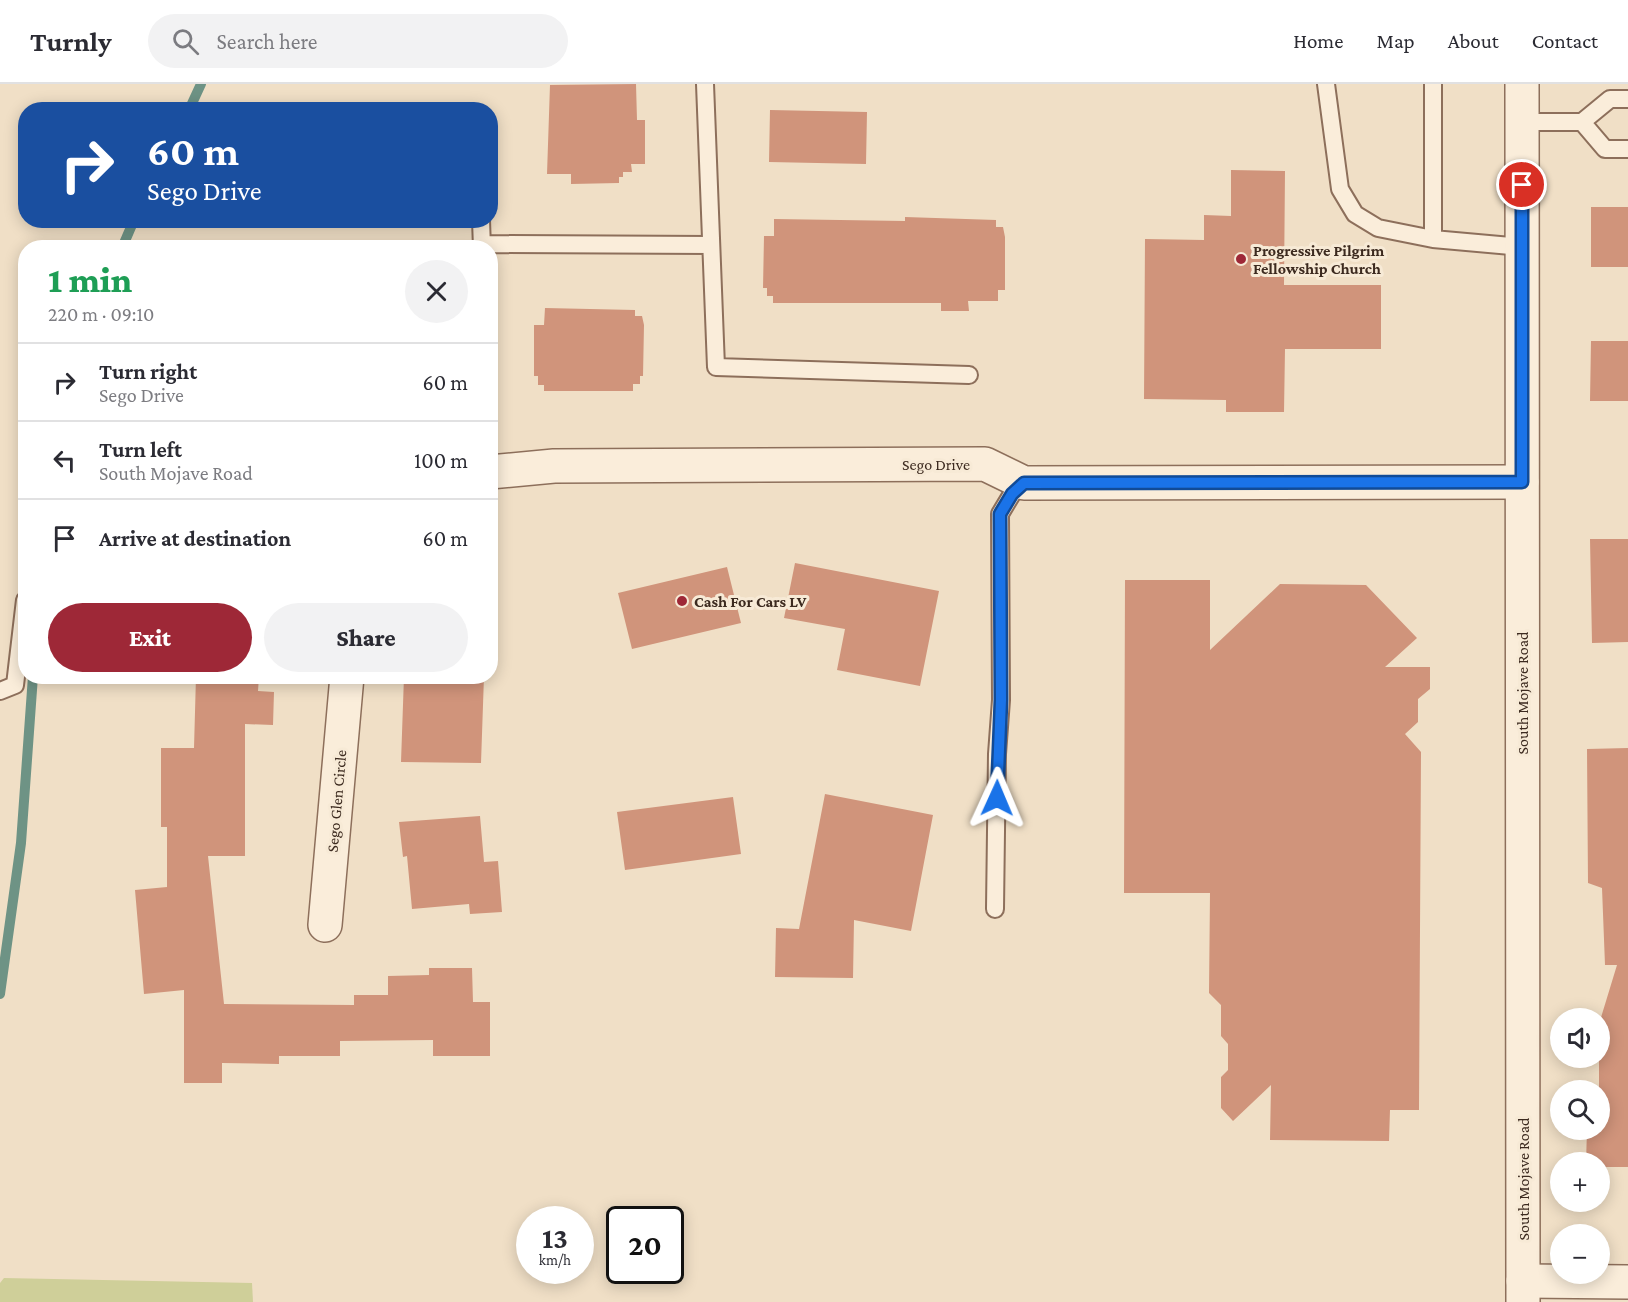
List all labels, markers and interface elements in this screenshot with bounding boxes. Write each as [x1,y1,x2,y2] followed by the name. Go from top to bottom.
[148,14,568,68] search box
[169,25,202,58] icon: search
[30,26,112,57] text: Turnly
[217,29,318,54] text: Search here
[1293,29,1343,53] text: Home
[1376,29,1415,53] text: Map
[1448,29,1499,53] text: About
[1532,29,1598,53] text: Contact
[48,126,126,204] icon: right
[147,127,239,174] text: 60 m
[1496,159,1547,210] pin
[1505,168,1538,201] icon: arrive
[147,176,262,206] text: Sego Drive
[1253,242,1385,277] place label: Progressive Pilgrim Fellowship Church
[1234,252,1248,266] marker: Progressive Pilgrim Fellowship Church
[48,260,132,300] text: 1 min
[405,260,468,323] button: close
[48,303,154,325] text: 220 m · 09:10
[99,359,197,384] text: Turn right
[48,366,81,399] icon: right
[423,370,468,395] text: 60 m
[99,384,184,406] text: Sego Drive
[99,437,182,462] text: Turn left
[48,444,81,477] icon: left
[414,448,468,473] text: 100 m
[902,456,970,474] street label: Sego Drive
[99,462,253,484] text: South Mojave Road
[48,522,81,555] icon: arrive
[99,526,291,551] text: Arrive at destination
[423,526,468,551] text: 60 m
[694,593,807,610] place label: Cash For Cars LV
[675,594,689,608] marker: Cash For Cars LV
[48,603,252,672] button: Exit
[264,603,468,672] button: Share
[1514,631,1532,755] street label: South Mojave Road
[324,749,350,853] street label: Sego Glen Circle
[965,766,1029,830] position arrow
[1550,1008,1610,1284] map controls
[1550,1008,1610,1068] button: sound
[1550,1080,1610,1140] button: search
[1515,1117,1533,1241] street label: South Mojave Road
[1550,1152,1610,1212] button: +
[606,1206,684,1284] speed limit sign: 20
[542,1221,568,1254] text: 13
[1550,1224,1610,1284] button: −
[539,1252,571,1268] text: km/h

